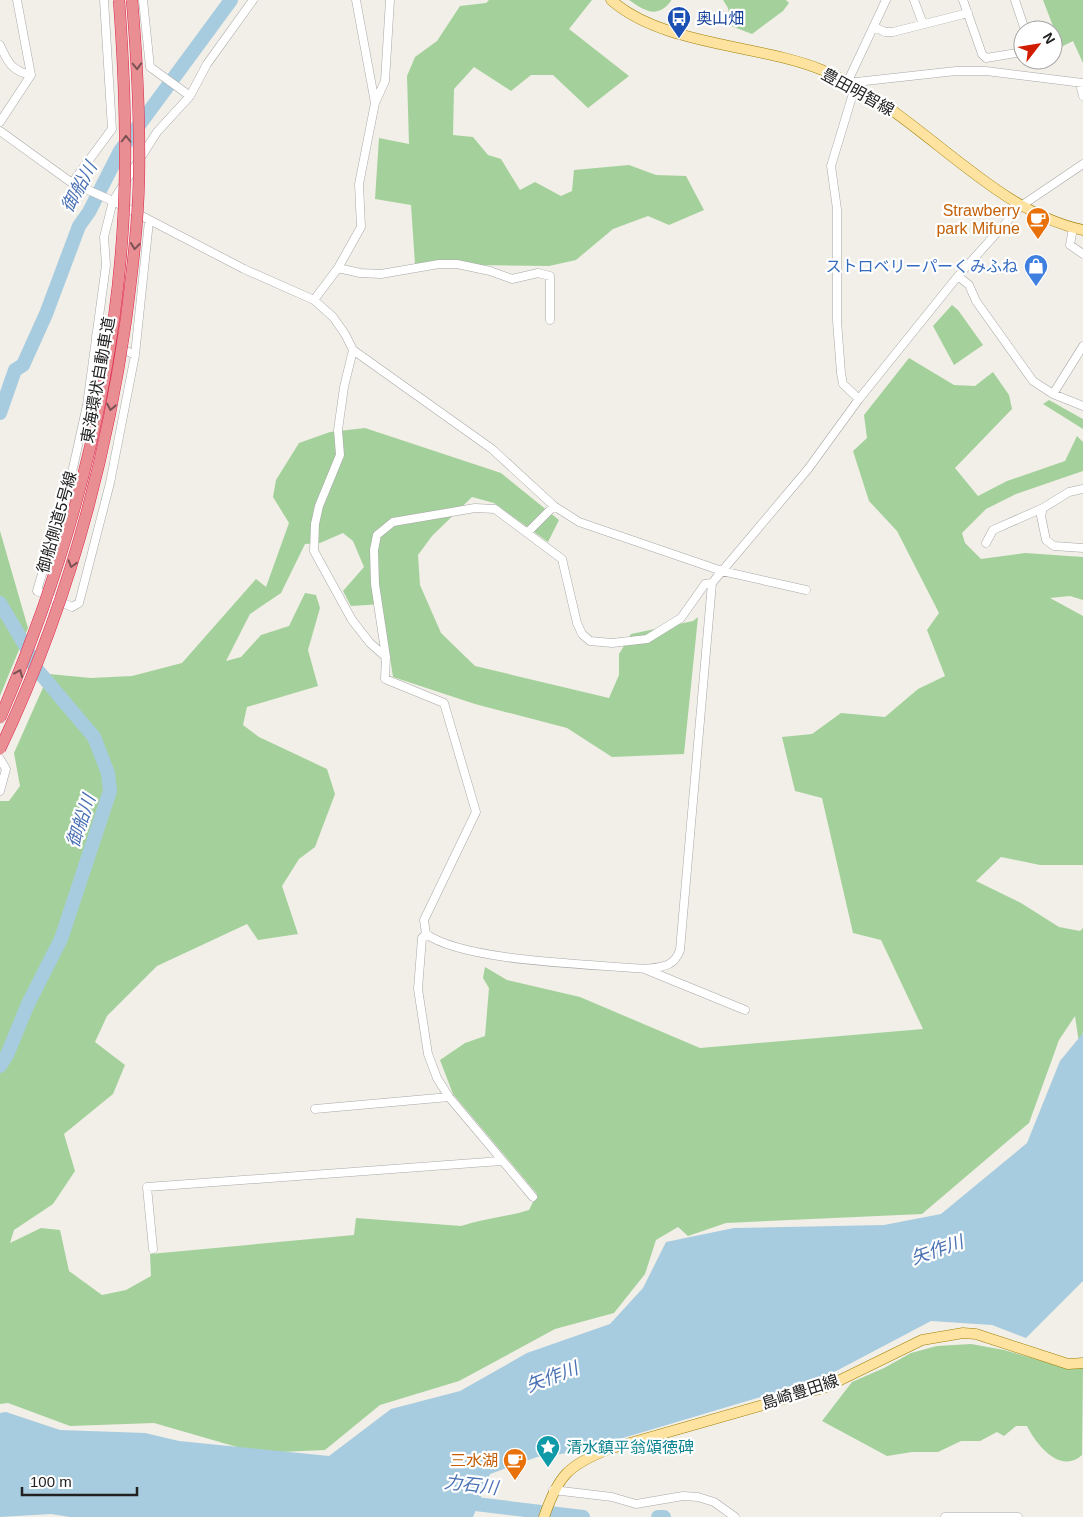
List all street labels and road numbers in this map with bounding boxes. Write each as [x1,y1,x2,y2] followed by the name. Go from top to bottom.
[819,65,897,119] street label: 豊田明智線
[79,315,117,445] street label: 東海環状自動車道
[34,469,80,575] street label: 御船側道5号線
[759,1372,841,1412] street label: 島崎豊田線

